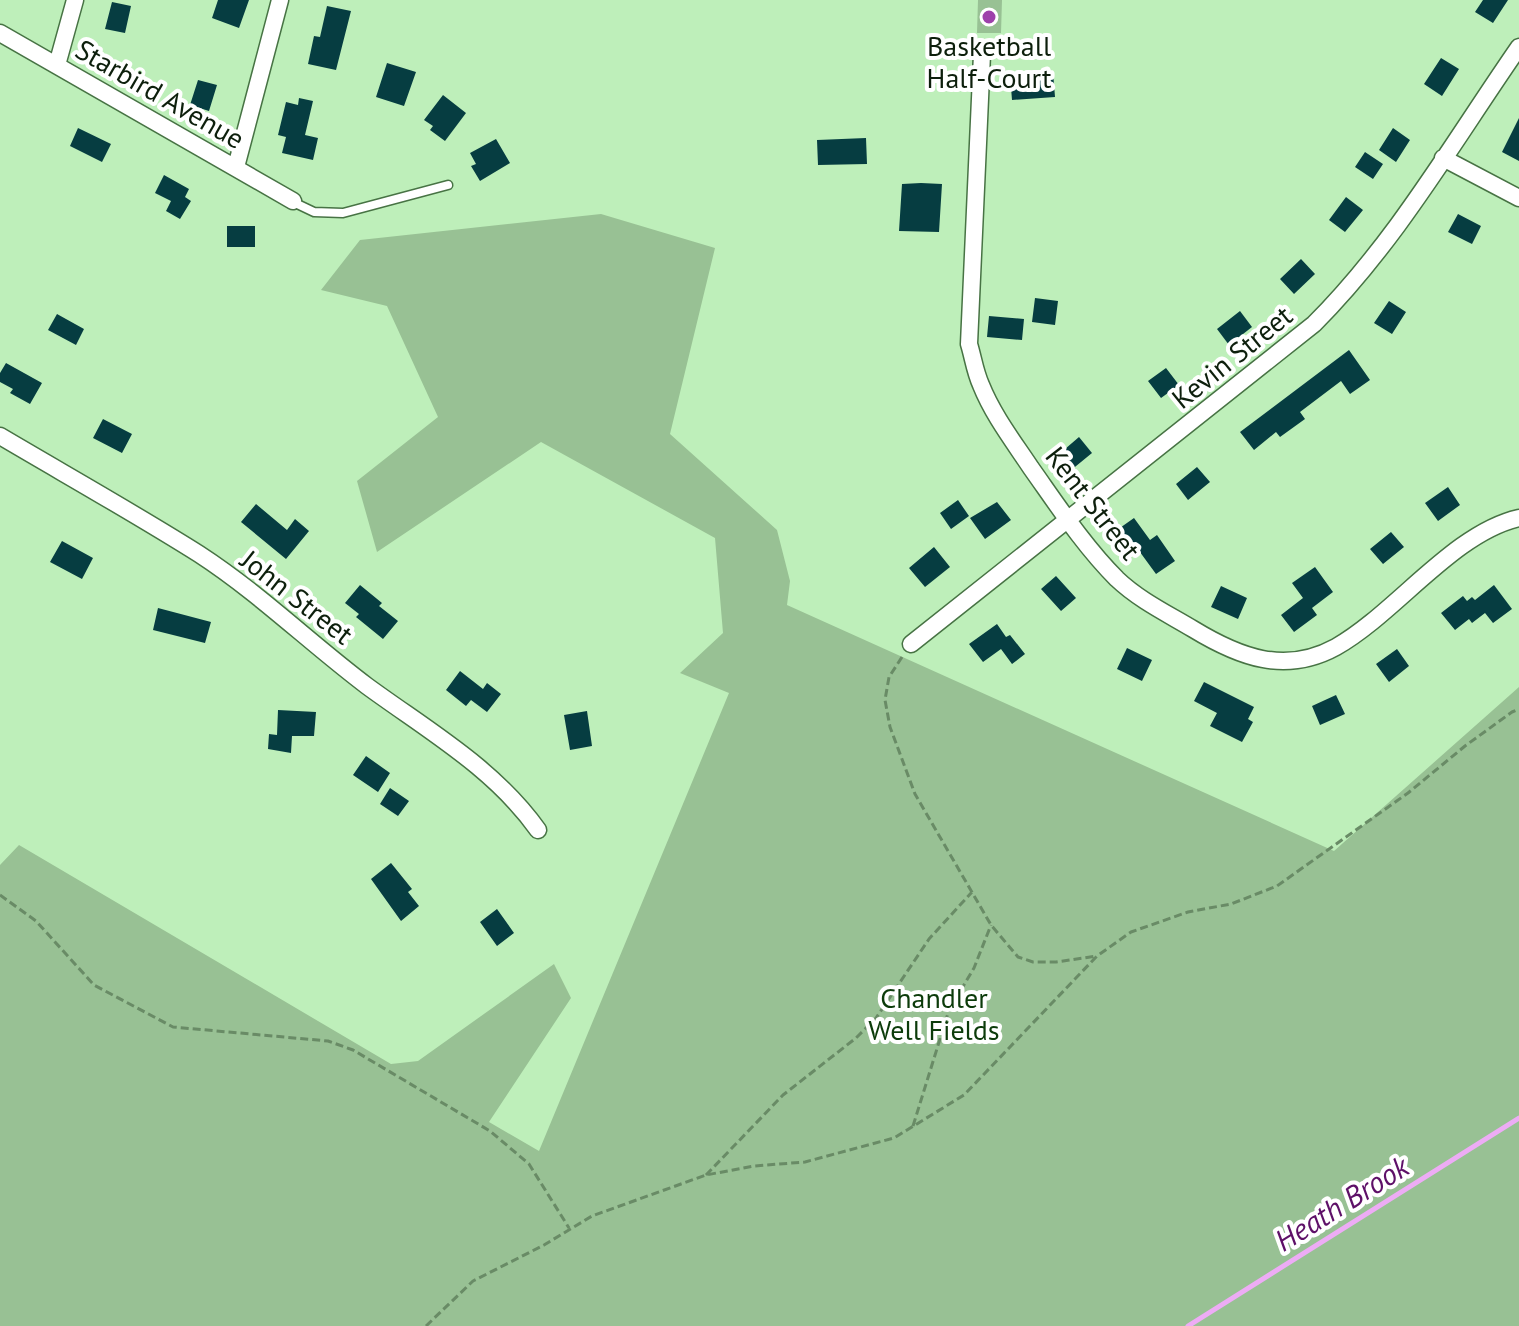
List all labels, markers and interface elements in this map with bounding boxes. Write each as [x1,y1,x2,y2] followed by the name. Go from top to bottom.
[980,8,998,26] marker: Basketball Half-Court
[927,27,1052,96] place label: Basketball Half-Court
[69,30,251,157] street label: Starbird Avenue
[1164,296,1300,417] street label: Kevin Street
[1038,439,1149,567] street label: Kent Street
[233,541,361,652] street label: John Street
[868,979,1000,1048] park label: Chandler Well Fields
[1267,1145,1417,1259] water label: Heath Brook

